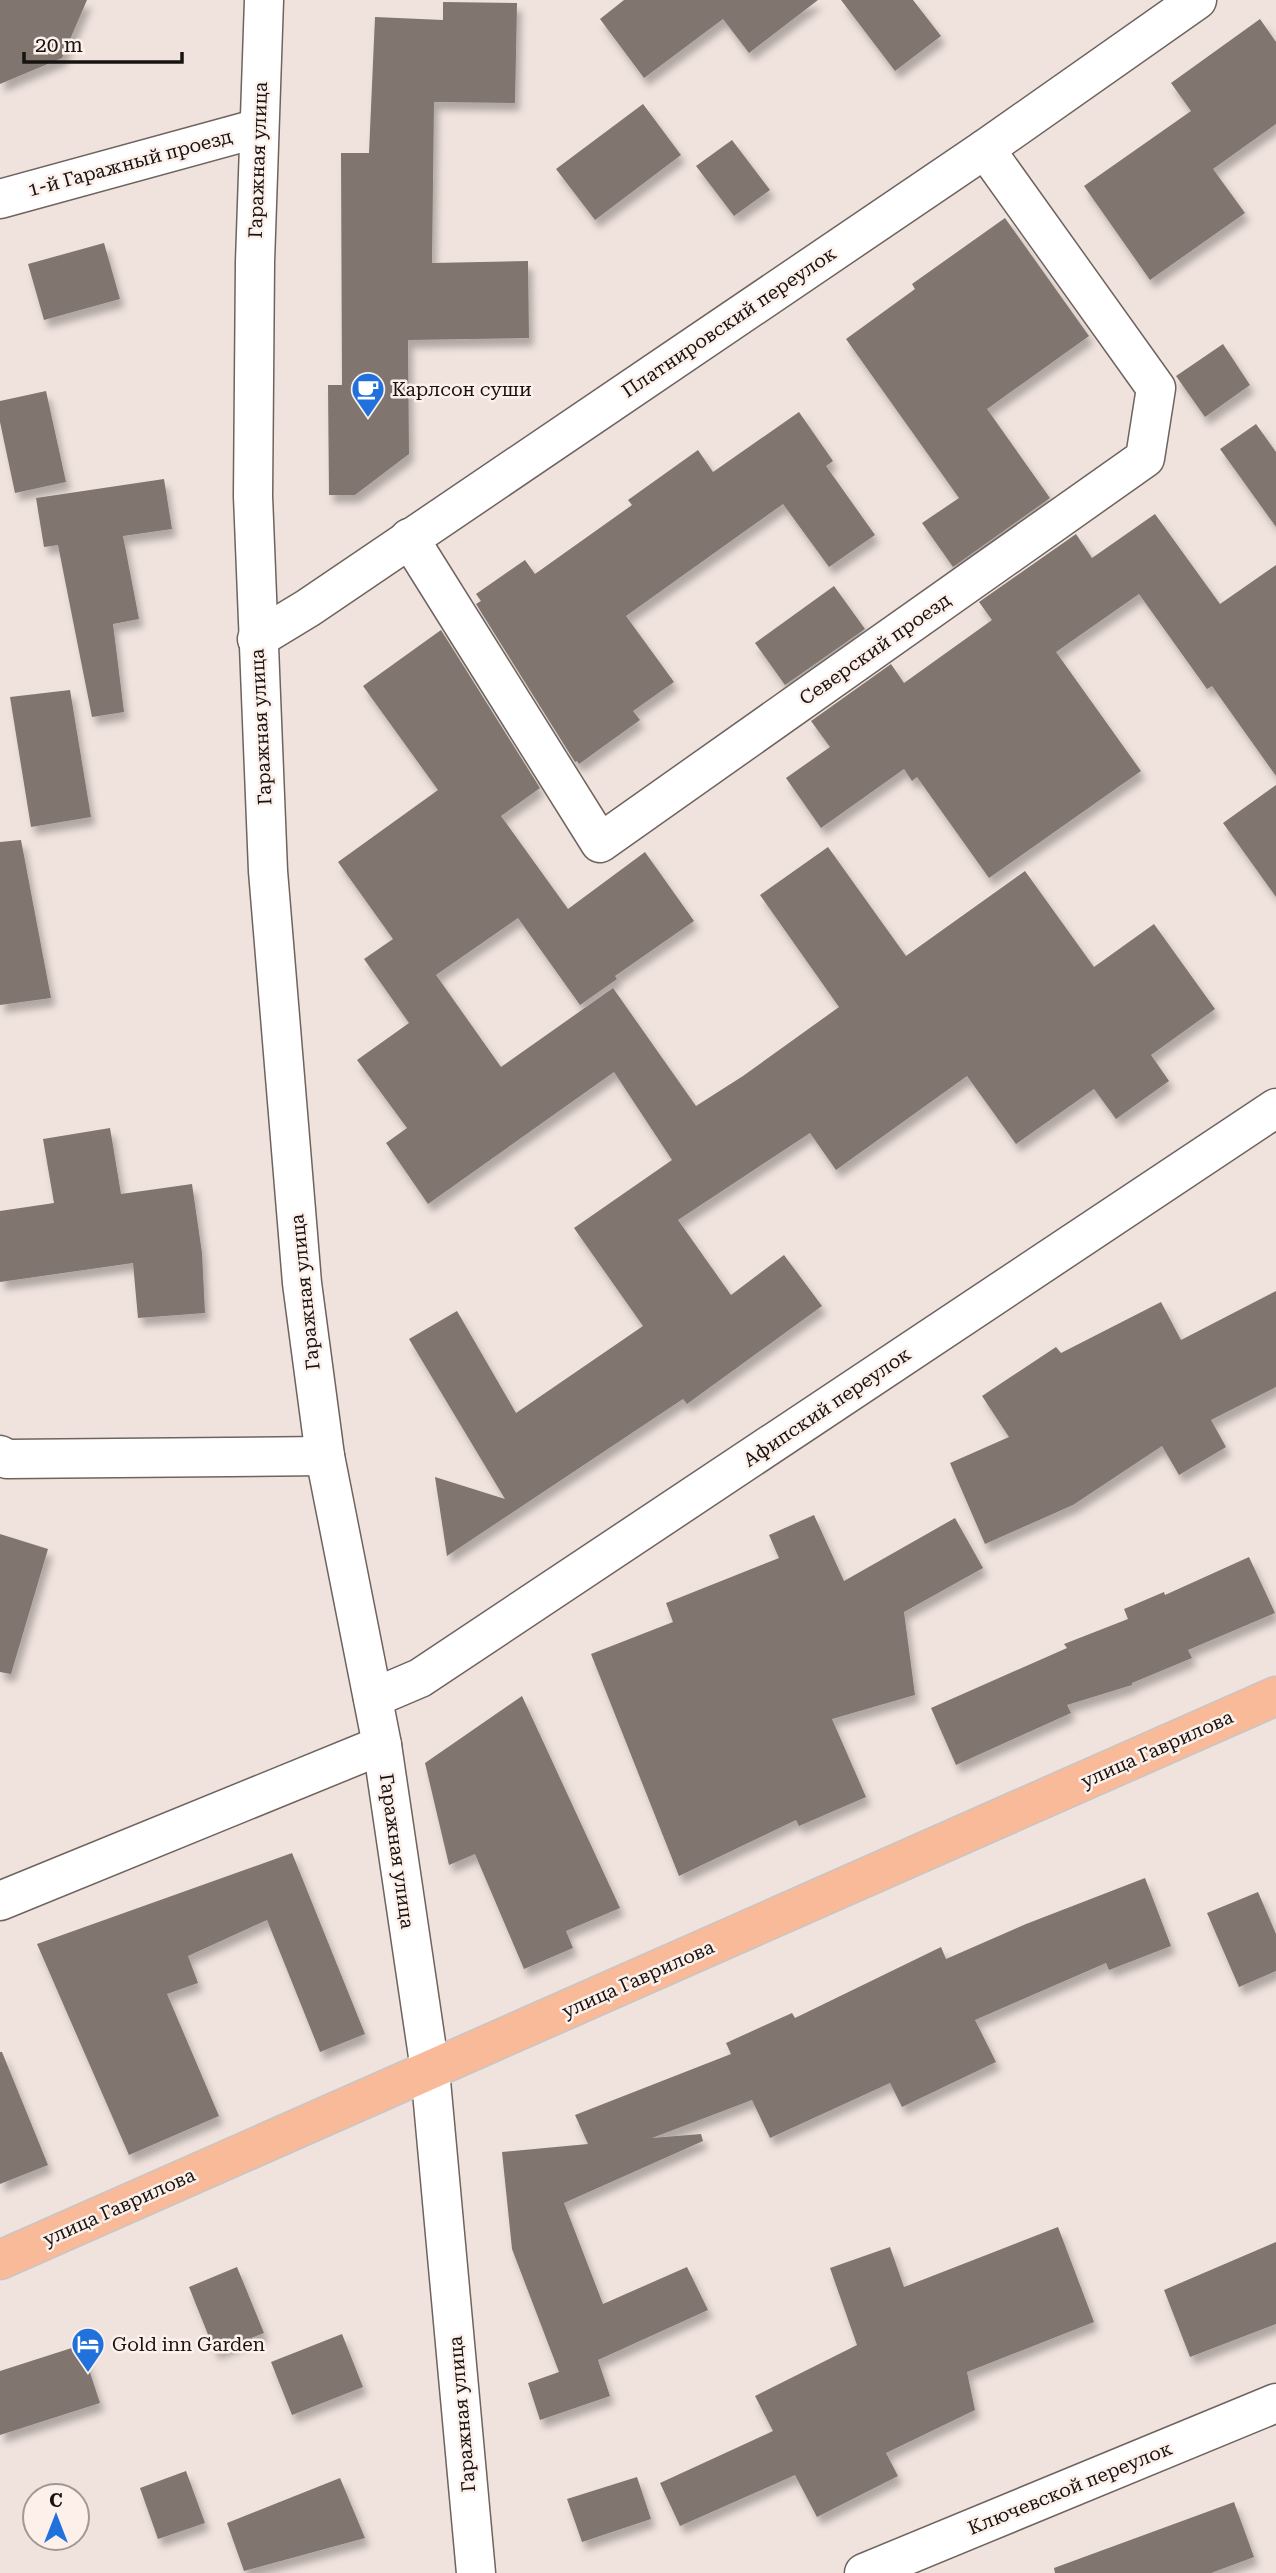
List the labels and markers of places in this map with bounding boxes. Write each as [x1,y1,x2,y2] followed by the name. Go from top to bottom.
[349,370,387,419] cafe icon: Карлсон суши
[392,378,532,401] place label: Карлсон суши
[69,2325,107,2374] hotel icon: Gold inn Garden
[112,2333,265,2356] place label: Gold inn Garden

